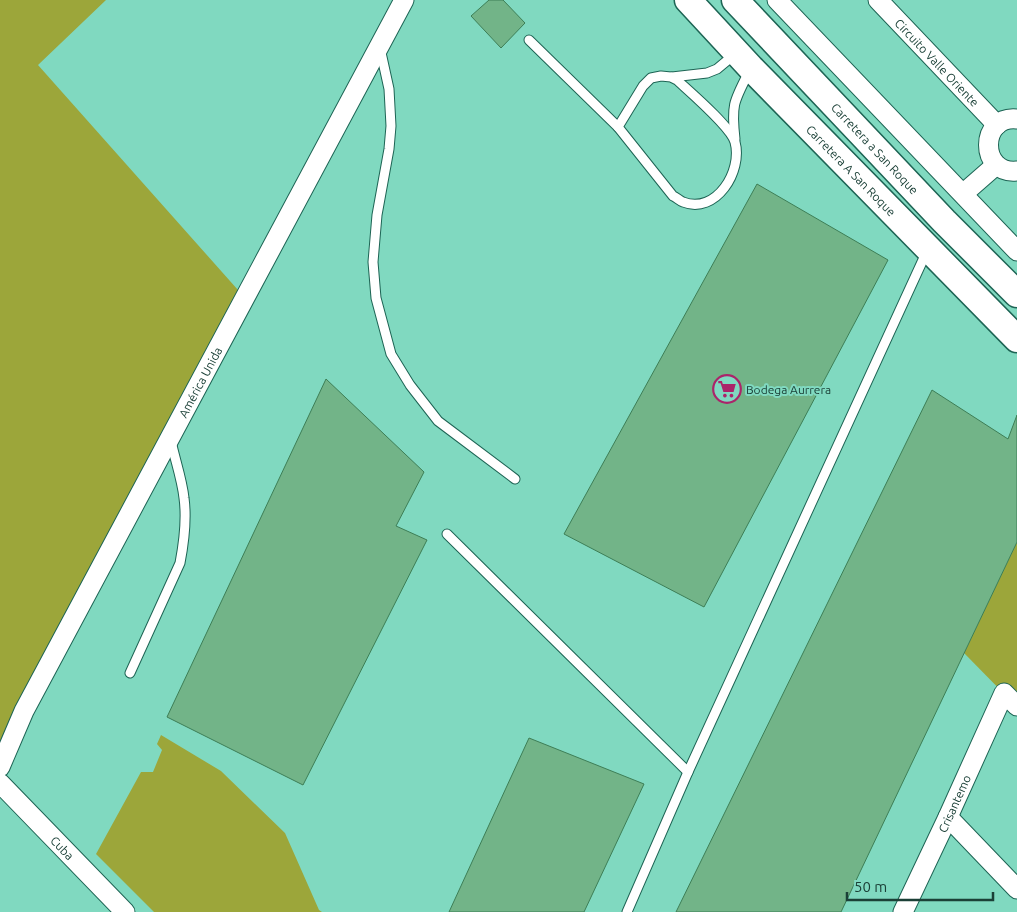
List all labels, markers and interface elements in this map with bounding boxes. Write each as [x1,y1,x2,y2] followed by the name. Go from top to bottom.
[893,16,982,109] street label: Circuito Valle Oriente
[829,100,921,196] street label: Carretera a San Roque
[804,122,899,218] street label: Carretera A San Roque
[176,345,224,419] street label: América Unida
[712,374,742,404] supermarket icon: Bodega Aurrera
[746,383,831,396] place label: Bodega Aurrera
[935,773,973,834] street label: Crisantemo
[48,833,77,862] street label: Cuba
[847,870,993,902] scale bar
[854,878,887,895] text: 50 m

